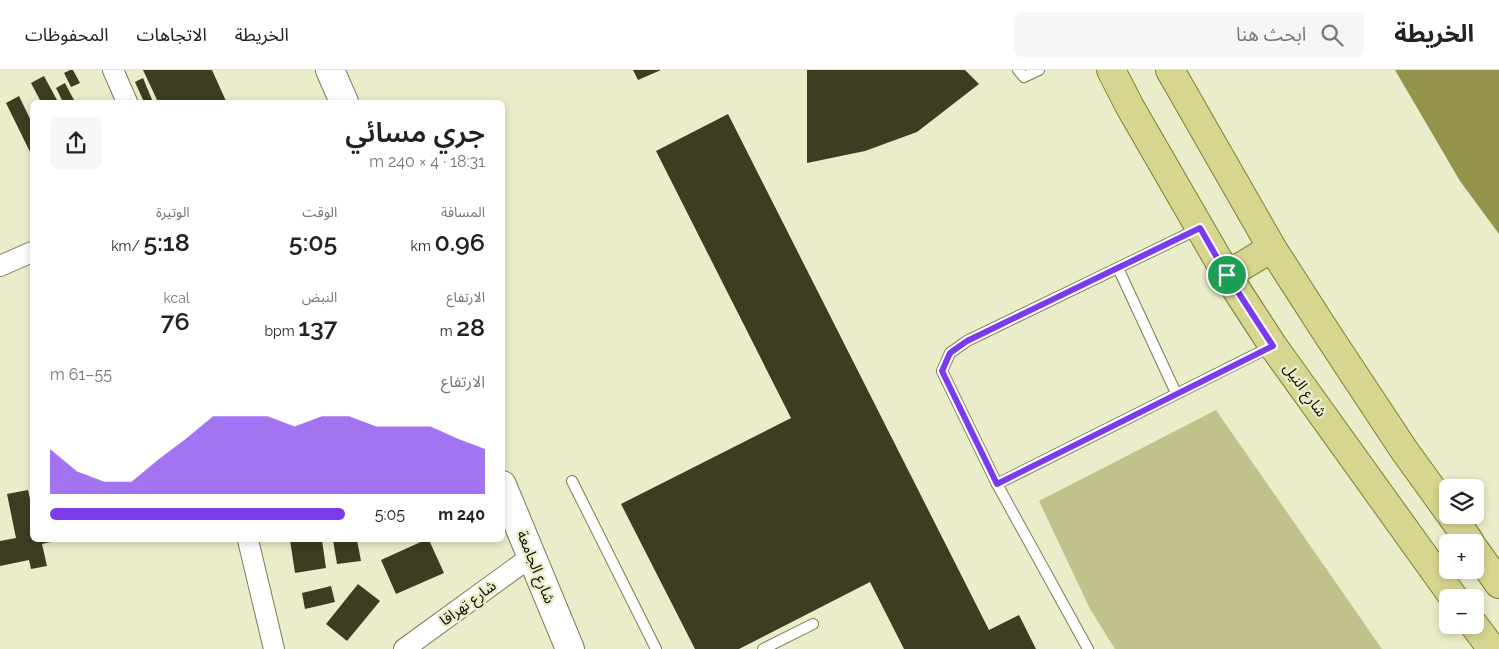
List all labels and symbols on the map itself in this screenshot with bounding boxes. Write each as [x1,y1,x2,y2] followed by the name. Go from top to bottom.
[1206,254,1248,296] pin
[1277,360,1331,422] street label: شارع النيل
[510,528,559,608] street label: شارع الجامعة
[436,576,502,632] street label: شارع تهراقا

